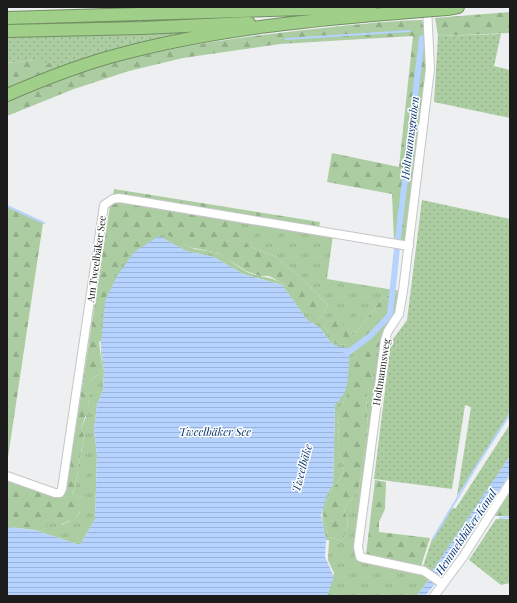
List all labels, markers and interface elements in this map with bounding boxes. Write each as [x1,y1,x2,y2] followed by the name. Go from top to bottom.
[397,96,422,181] water label: Holtmannsgraben
[83,215,109,304] street label: Am Tweelbäker See
[369,337,393,406] street label: Holtmannsweg
[179,424,251,439] water label: Tweelbäker See
[288,442,315,493] water label: Tweelbäke
[431,485,500,578] water label: Hemmelsbäker Kanal

